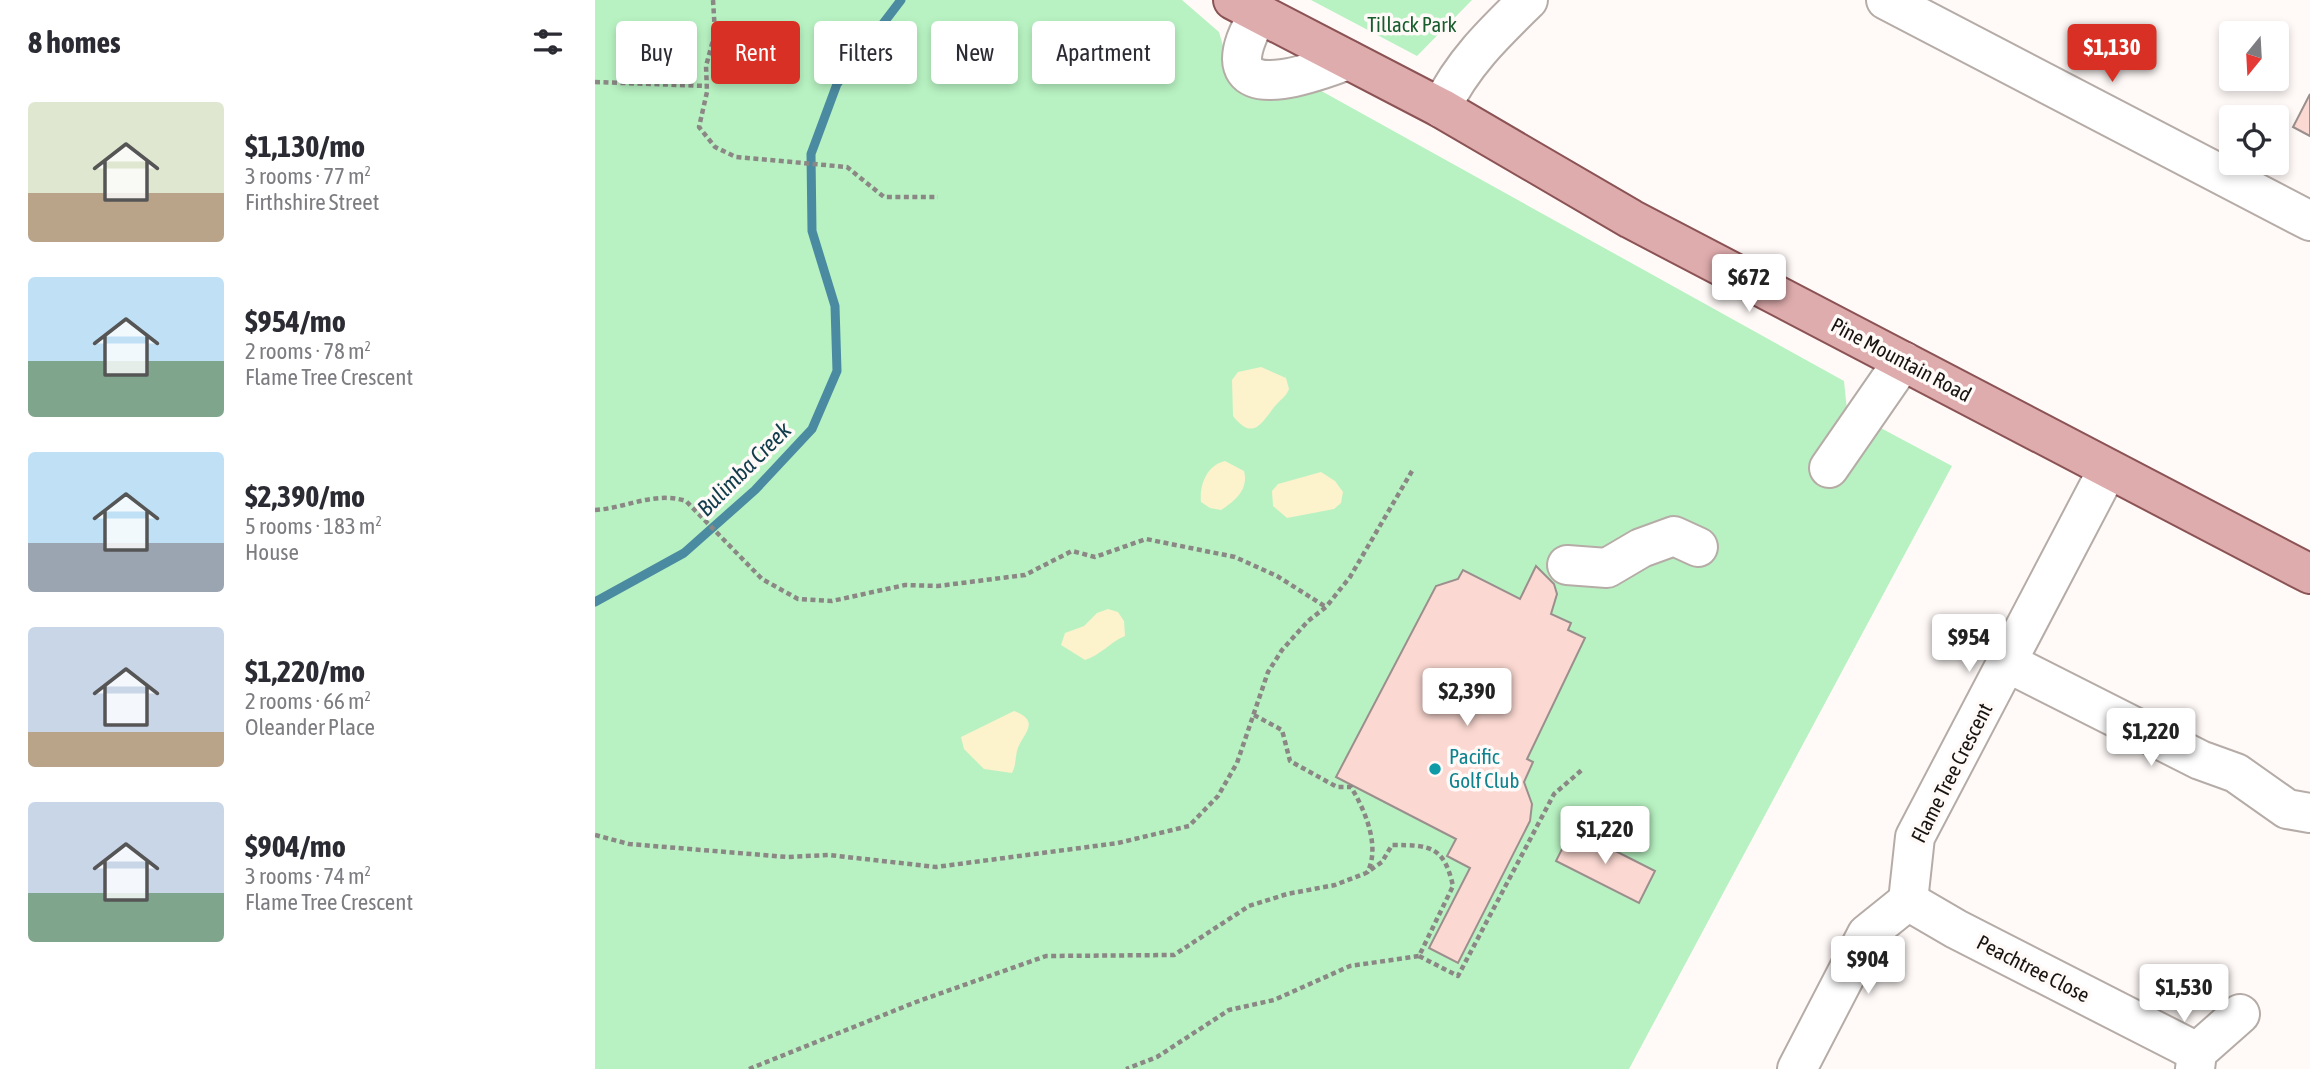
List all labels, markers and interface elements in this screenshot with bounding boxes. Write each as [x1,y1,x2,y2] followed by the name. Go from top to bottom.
[1367,12,1457,36] park label: Tillack Park
[616,21,697,84] chip: Buy
[711,21,800,84] chip: Rent
[814,21,917,84] chip: Filters
[931,21,1018,84] chip: New
[1032,21,1175,84] chip: Apartment
[2219,21,2289,91] north arrow
[2219,21,2289,175] map controls
[529,23,567,61] icon: filters
[2055,24,2169,84] pin: $1,130
[28,25,121,59] text: 8 homes
[2084,34,2141,60] text: $1,130
[2219,105,2289,175] button: locate
[245,129,365,163] text: $1,130/mo
[84,130,168,214] icon: home
[245,163,371,189] text: 3 rooms · 77 m²
[245,189,379,215] text: Firthshire Street
[1708,254,1790,314] pin: $672
[1728,264,1770,290] text: $672
[245,304,346,338] text: $954/mo
[84,305,168,389] icon: home
[1827,312,1976,406] street label: Pine Mountain Road
[245,338,371,364] text: 2 rooms · 78 m²
[245,364,413,390] text: Flame Tree Crescent
[692,416,797,521] water label: Bulimba Creek
[245,479,365,513] text: $2,390/mo
[84,480,168,564] icon: home
[245,513,382,539] text: 5 rooms · 183 m²
[245,539,299,565] text: House
[1928,614,2010,674] pin: $954
[1948,624,1990,650] text: $954
[245,654,365,688] text: $1,220/mo
[84,655,168,739] icon: home
[1410,668,1524,728] pin: $2,390
[1439,678,1496,704] text: $2,390
[245,688,371,714] text: 2 rooms · 66 m²
[1906,699,1997,846] street label: Flame Tree Crescent
[2094,708,2208,768] pin: $1,220
[245,714,375,740] text: Oleander Place
[2123,718,2180,744] text: $1,220
[1449,744,1519,792] place label: Pacific Golf Club
[1427,761,1443,777] marker: Pacific Golf Club
[1548,806,1662,866] pin: $1,220
[1577,816,1634,842] text: $1,220
[245,829,346,863] text: $904/mo
[84,830,168,914] icon: home
[245,863,371,889] text: 3 rooms · 74 m²
[245,889,413,915] text: Flame Tree Crescent
[1973,929,2094,1007] street label: Peachtree Close
[1827,936,1909,996] pin: $904
[1847,946,1889,972] text: $904
[2127,964,2241,1024] pin: $1,530
[2156,974,2213,1000] text: $1,530

